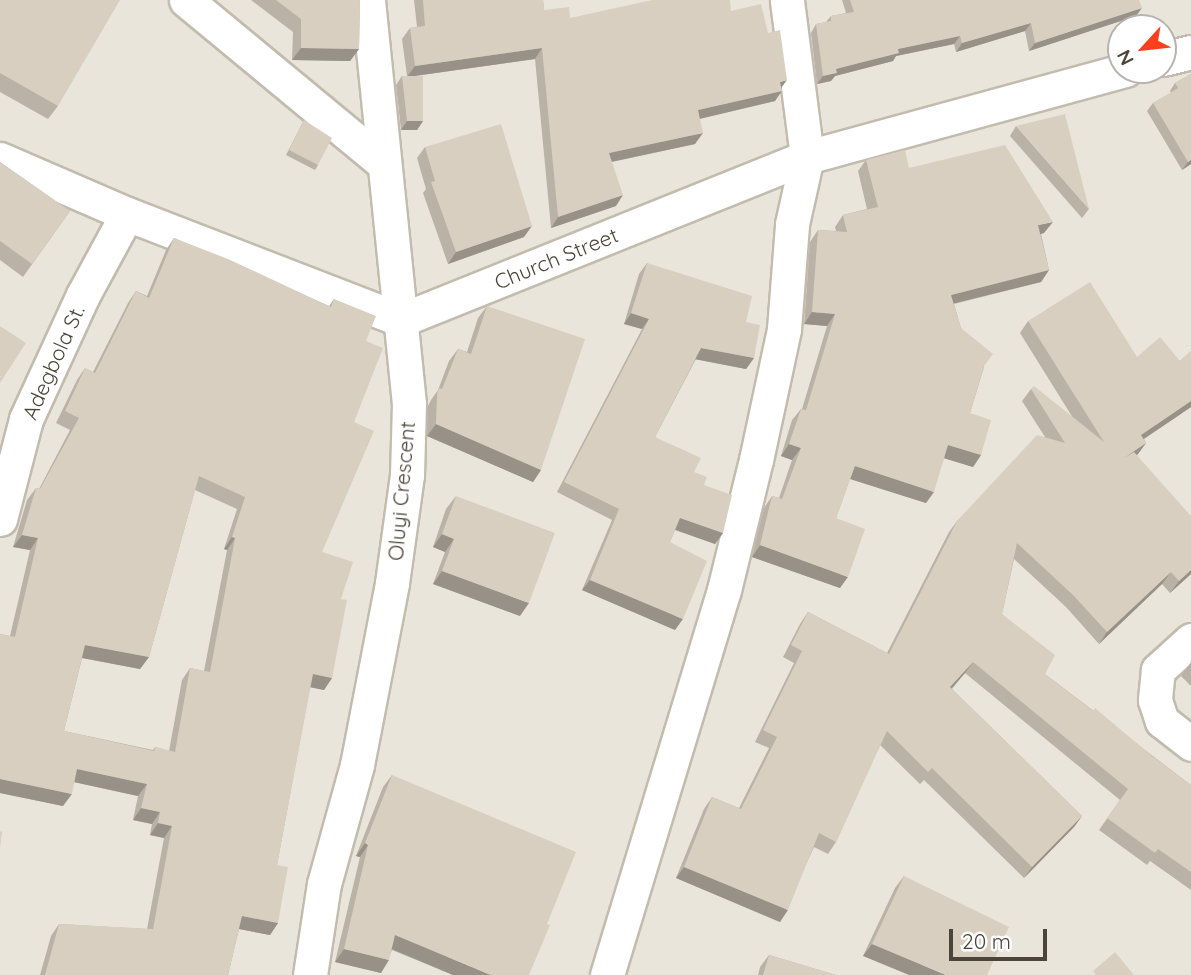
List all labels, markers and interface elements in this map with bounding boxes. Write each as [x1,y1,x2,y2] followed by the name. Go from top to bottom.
[1107,14,1177,84] north arrow
[1111,46,1139,69] text: N
[490,222,622,294] street label: Church Street
[17,301,89,423] street label: Adegbola St.
[382,420,420,562] street label: Oluyi Crescent
[953,916,1051,960] scale bar
[962,928,1011,954] text: 20 m

